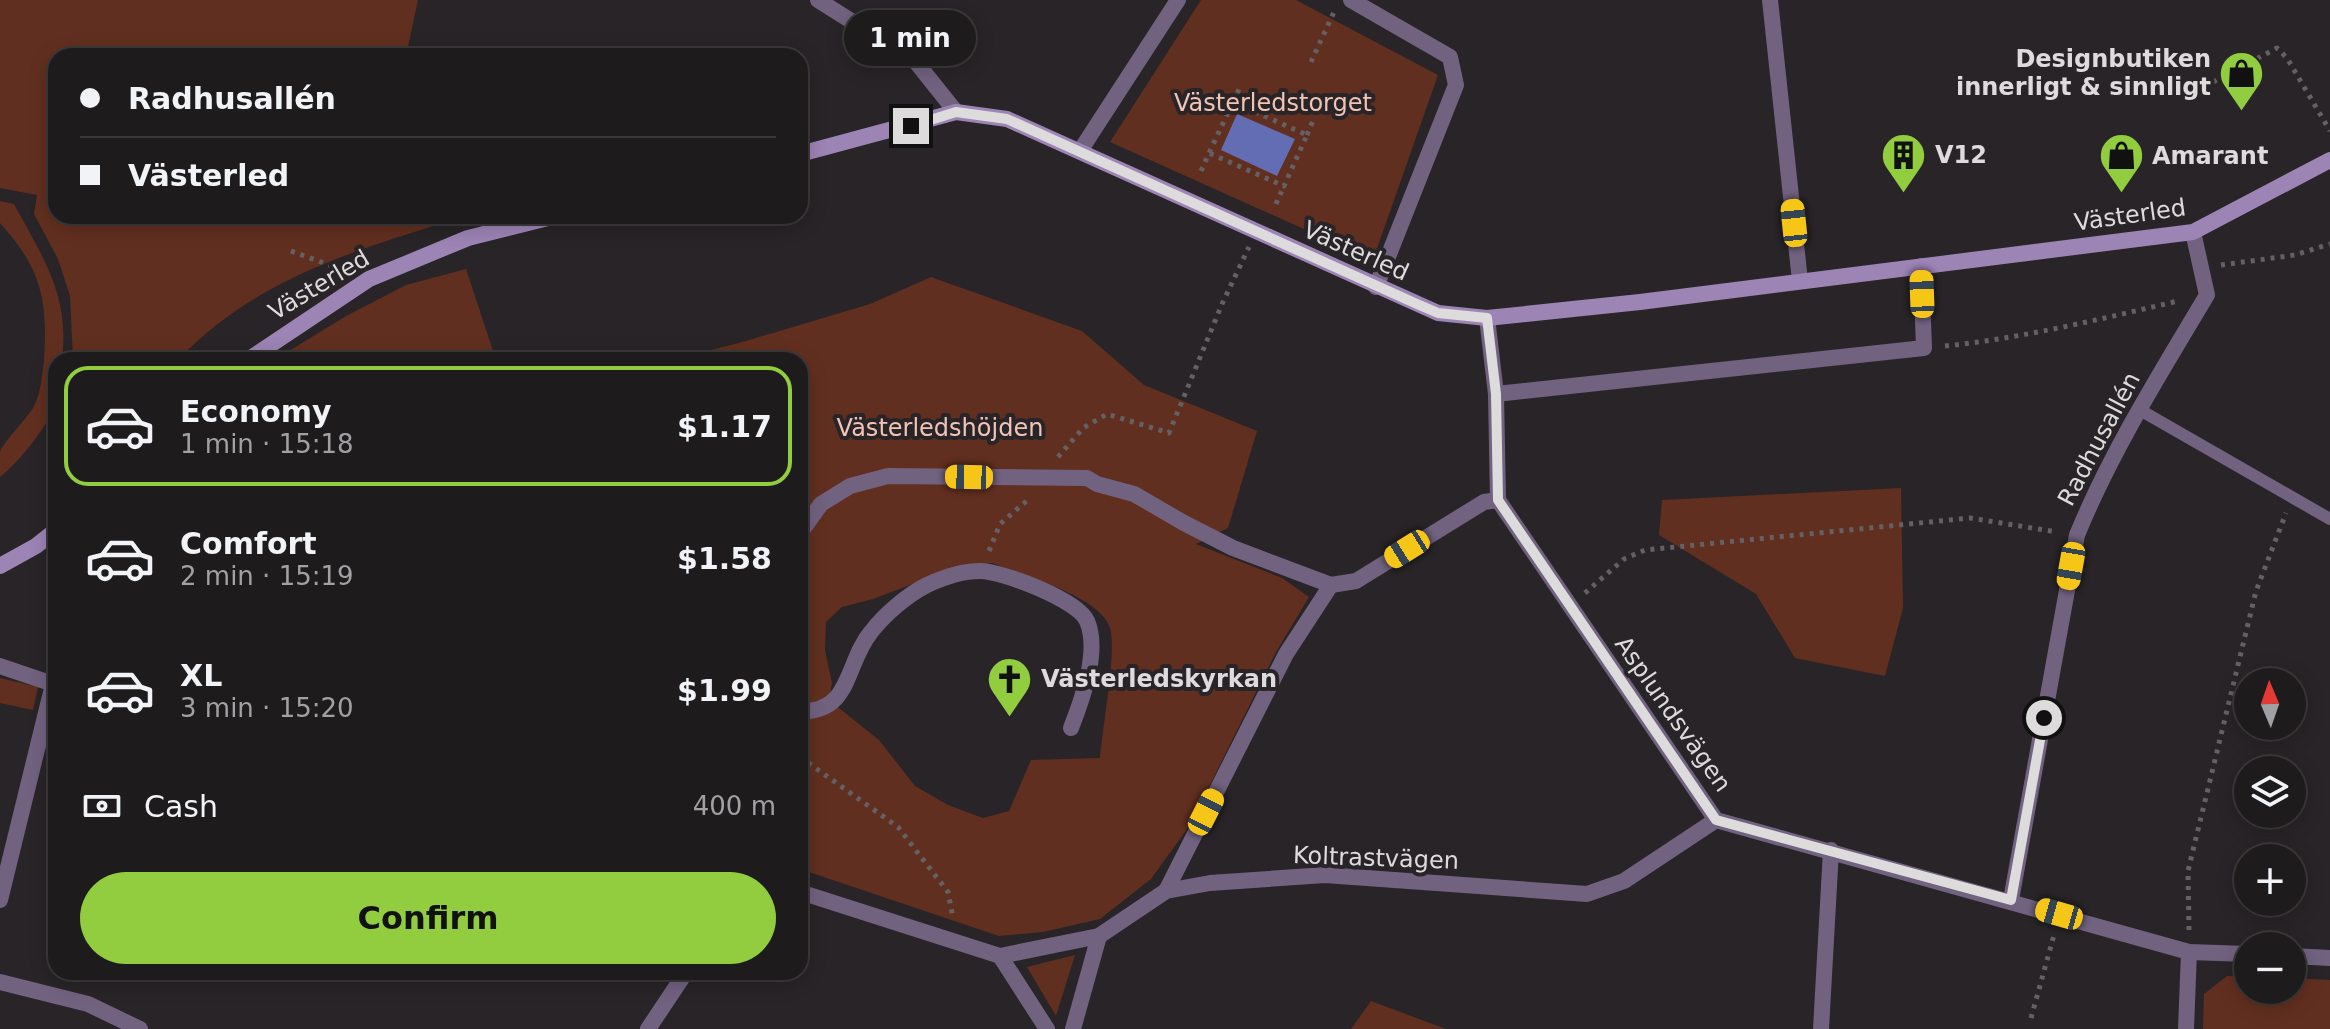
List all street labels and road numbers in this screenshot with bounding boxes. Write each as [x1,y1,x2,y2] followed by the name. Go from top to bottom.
[2072,193,2188,237] street label: Västerled
[1299,215,1413,287] street label: Västerled
[264,244,374,326] street label: Västerled
[2052,368,2146,510] street label: Radhusallén
[1609,631,1737,797] street label: Asplundsvägen
[1293,841,1459,875] street label: Koltrastvägen

